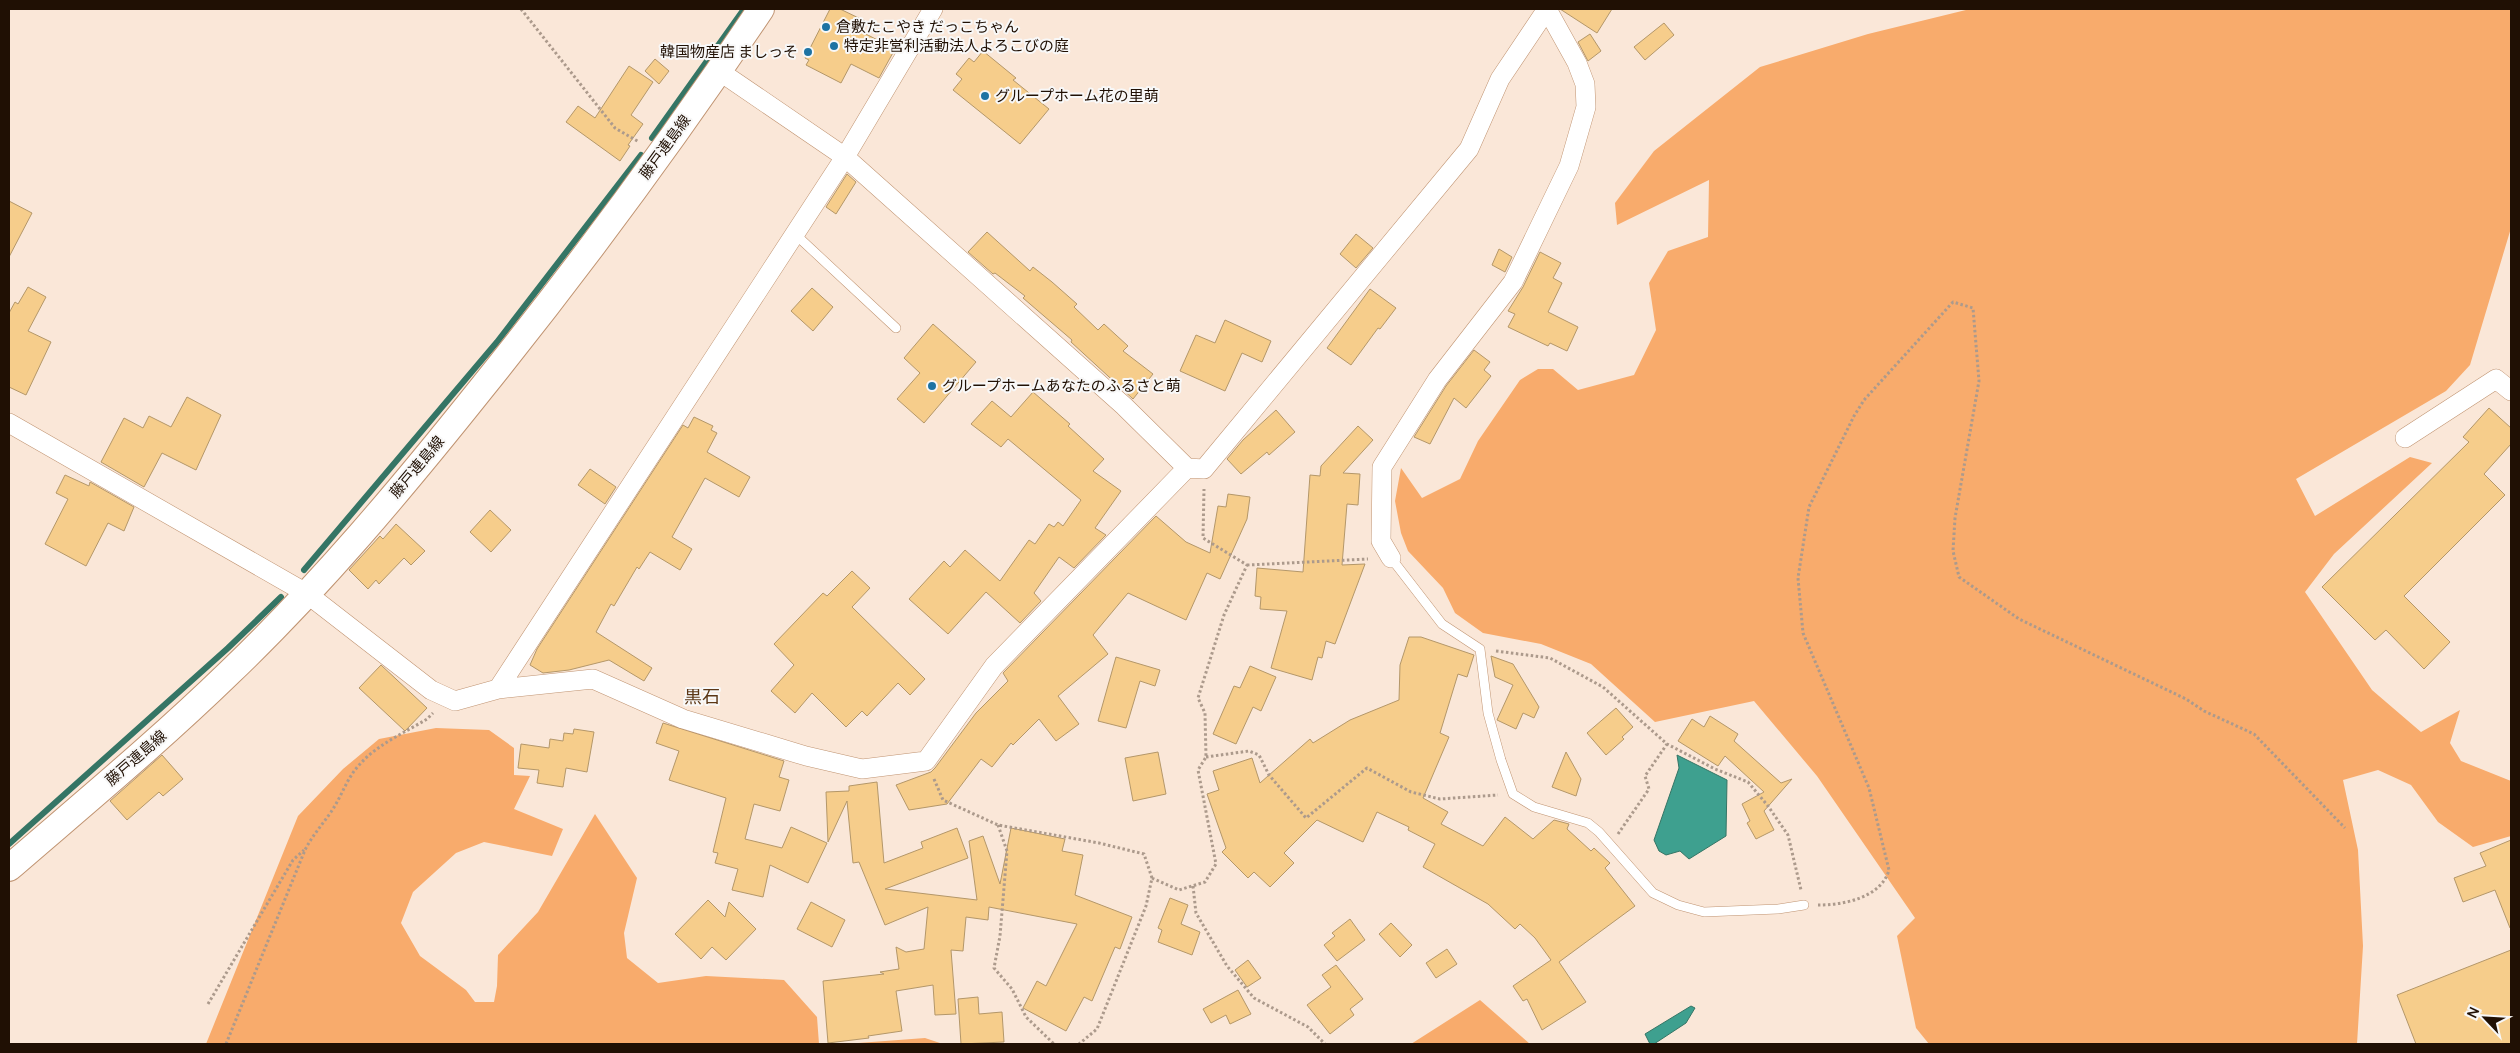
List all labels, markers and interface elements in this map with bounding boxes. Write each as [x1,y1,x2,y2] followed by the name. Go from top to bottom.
[836,16,1019,37] place label: 倉敷たこやき だっこちゃん
[820,21,832,33] marker: 倉敷たこやき だっこちゃん
[844,35,1069,56] place label: 特定非営利活動法人よろこびの庭
[828,40,840,52] marker: 特定非営利活動法人よろこびの庭
[660,41,798,62] place label: 韓国物産店 ましっそ
[802,46,814,58] marker: 韓国物産店 ましっそ
[995,85,1159,106] place label: グループホーム花の里萌
[979,90,991,102] marker: グループホーム花の里萌
[634,110,695,183] street label: 藤戸連島線
[942,375,1181,396] place label: グループホームあなたのふるさと萌
[926,380,938,392] marker: グループホームあなたのふるさと萌
[384,431,449,502] street label: 藤戸連島線
[684,684,720,708] district label: 黒石
[100,725,171,790] street label: 藤戸連島線
[2460,993,2510,1043] north arrow
[2462,1004,2484,1021] text: N

